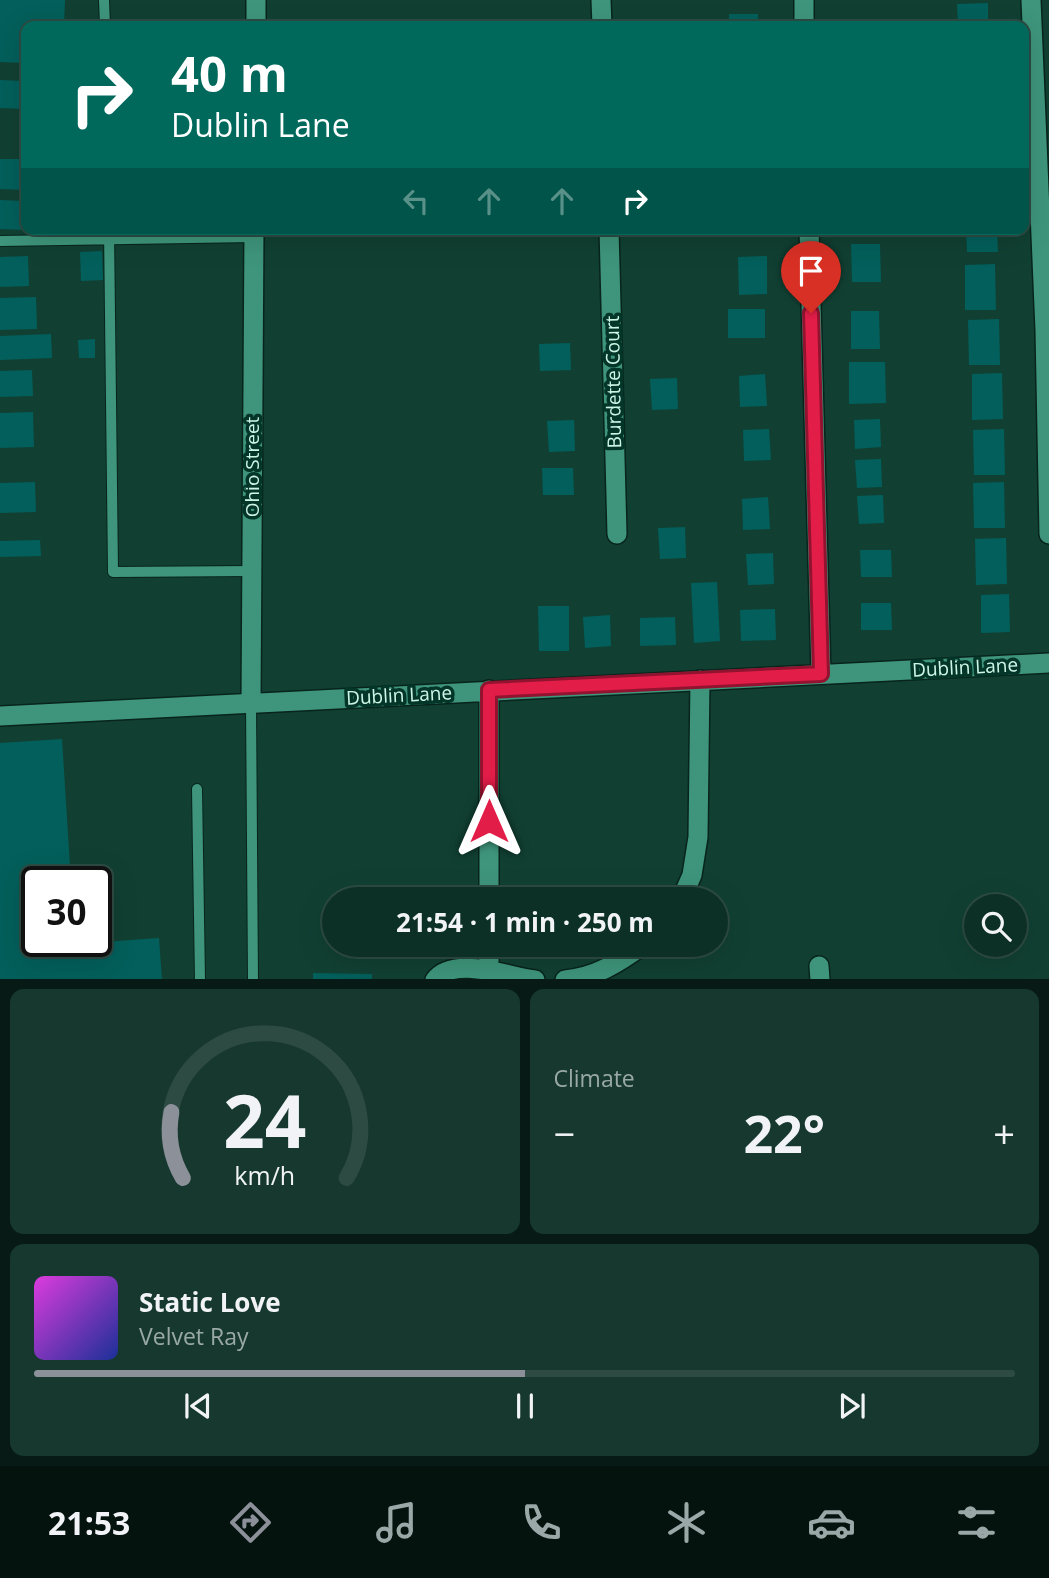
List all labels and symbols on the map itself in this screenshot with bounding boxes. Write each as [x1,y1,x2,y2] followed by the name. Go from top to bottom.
[781,241,841,313] pin
[599,315,627,449] street label: Burdette Court
[239,416,265,517] street label: Ohio Street
[911,651,1019,683] street label: Dublin Lane
[345,679,453,711] street label: Dublin Lane
[452,784,526,858] position arrow
[21,866,112,957] speed limit sign: 30

